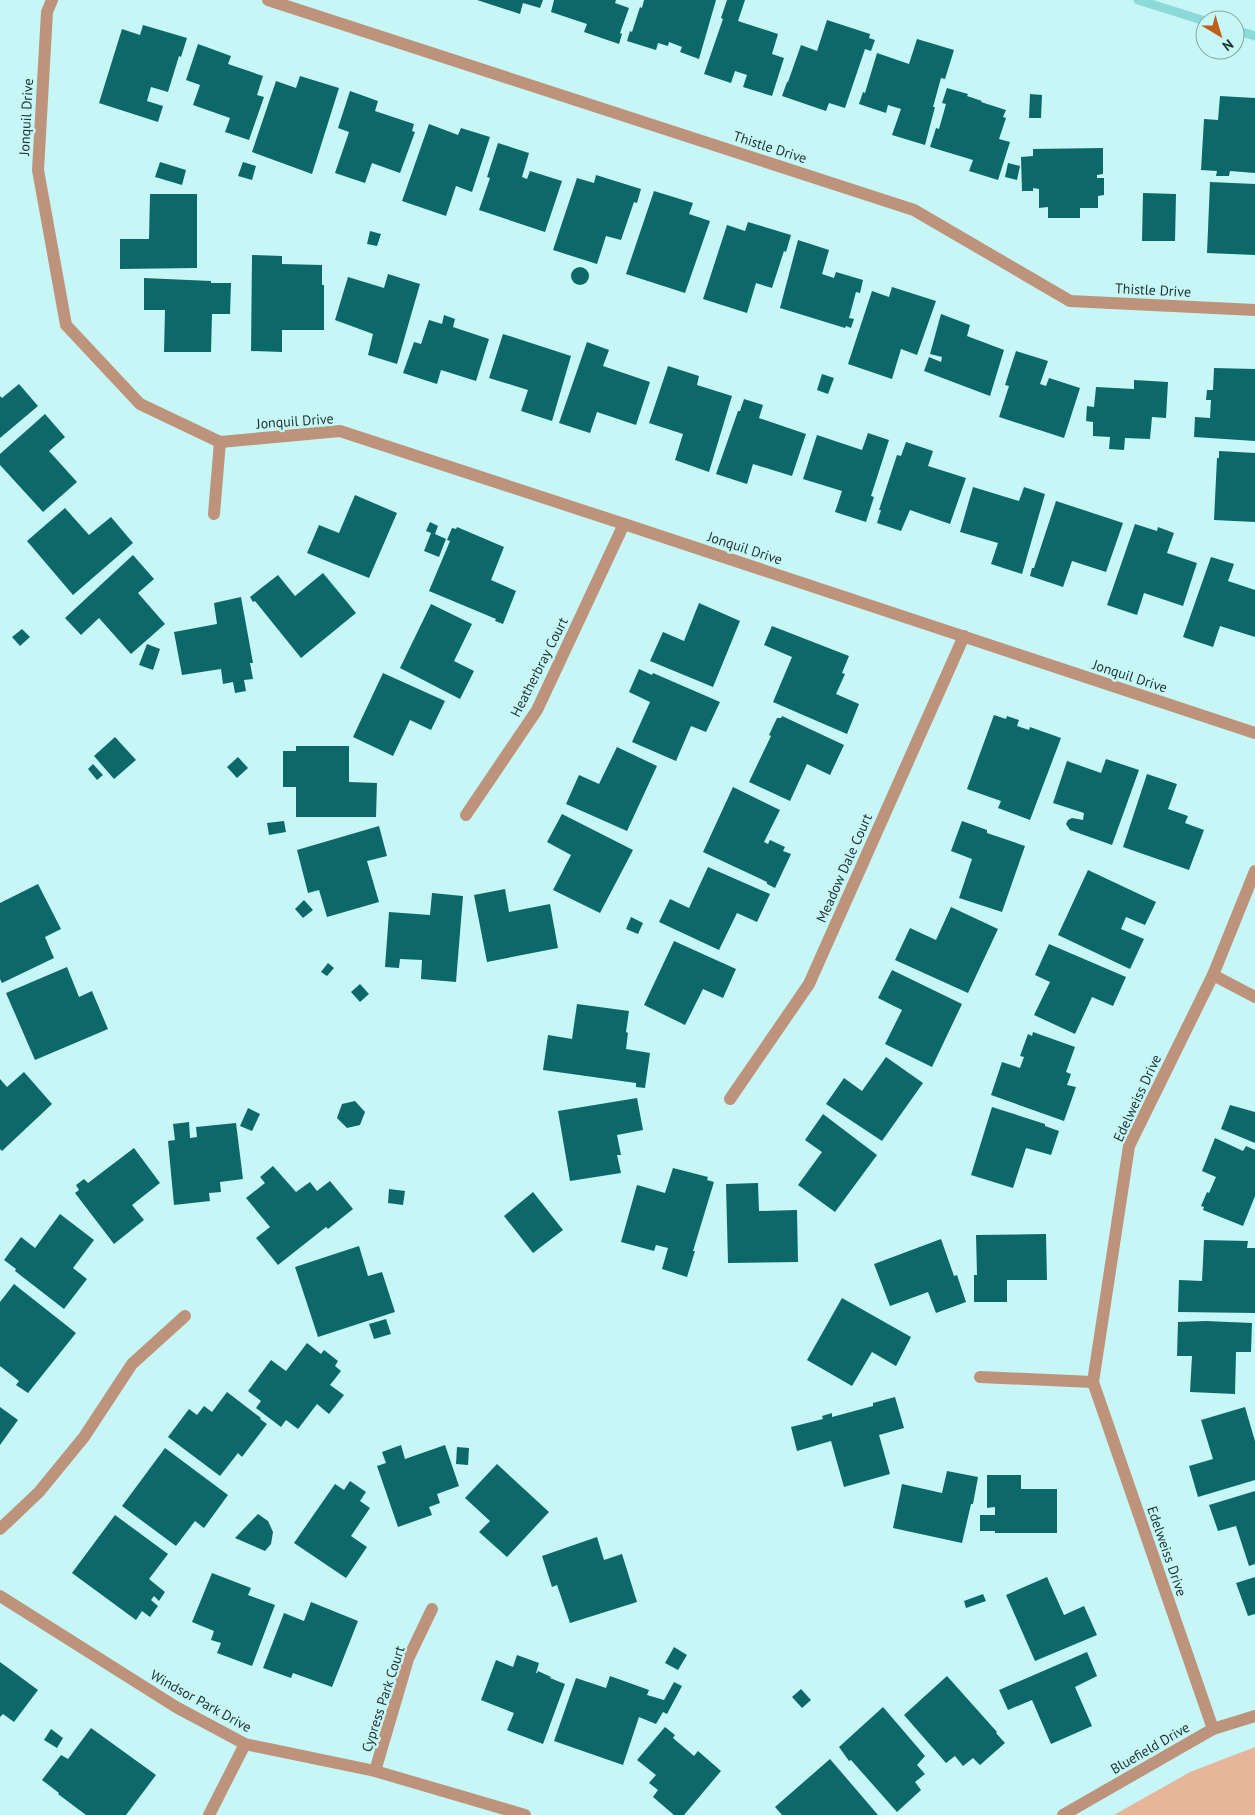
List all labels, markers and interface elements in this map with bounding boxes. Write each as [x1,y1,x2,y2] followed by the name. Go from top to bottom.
[1195,10,1245,60] north arrow
[1219,35,1237,55] text: N
[15,78,37,157] street label: Jonquil Drive
[731,127,809,167] street label: Thistle Drive
[1115,279,1191,301] street label: Thistle Drive
[255,409,334,433] street label: Jonquil Drive
[705,527,785,568] street label: Jonquil Drive
[506,614,572,720] street label: Heatherbray Court
[1090,655,1170,696] street label: Jonquil Drive
[812,811,876,925] street label: Meadow Dale Court
[1109,1052,1165,1144] street label: Edelweiss Drive
[1143,1504,1191,1598] street label: Edelweiss Drive
[357,1643,409,1754] street label: Cypress Park Court
[147,1666,255,1736] street label: Windsor Park Drive
[1107,1718,1193,1778] street label: Bluefield Drive

